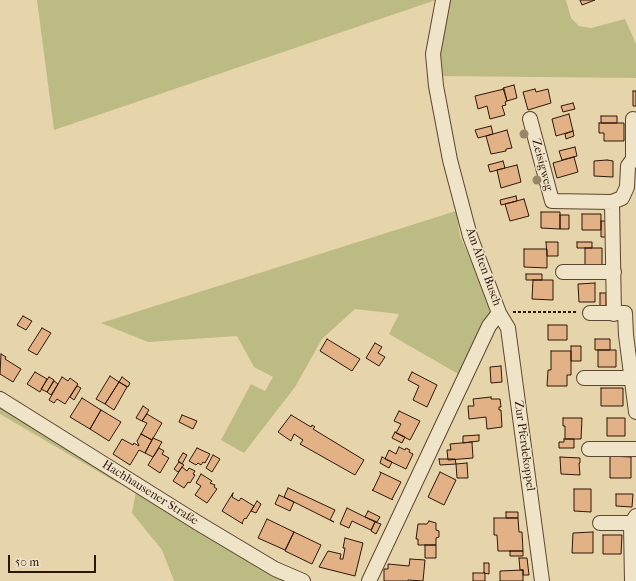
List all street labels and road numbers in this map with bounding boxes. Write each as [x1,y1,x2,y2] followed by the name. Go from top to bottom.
[528,137,556,193] street label: Zeisigweg
[462,226,504,308] street label: Am Alten Busch
[511,400,537,492] street label: Zur Pferdekoppel
[99,458,201,528] street label: Hachhausener Straße

